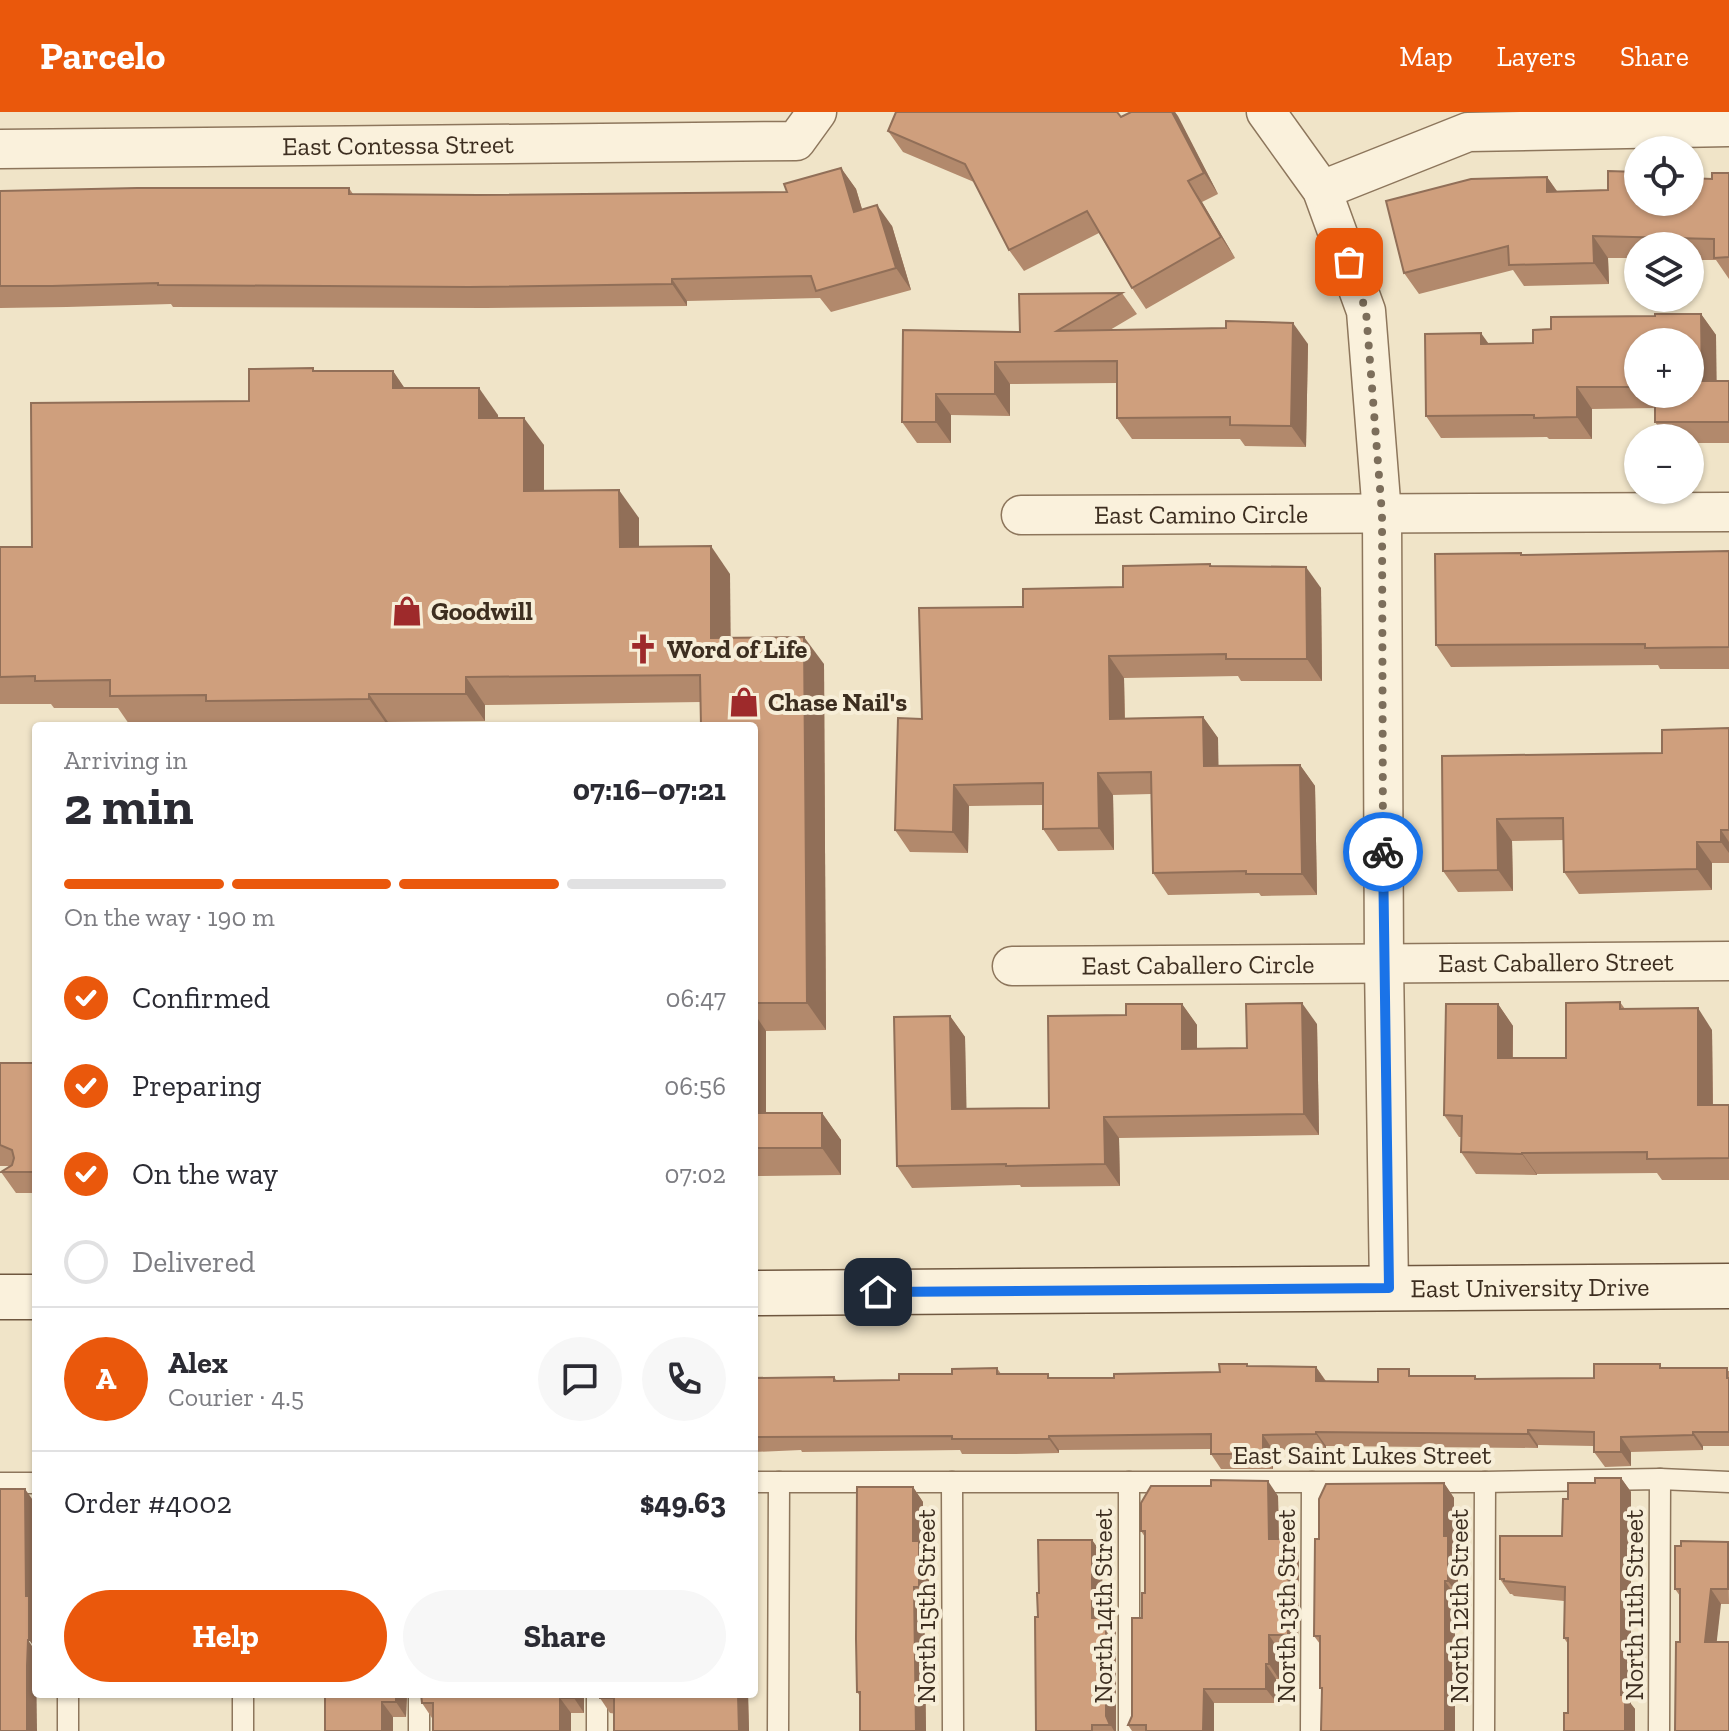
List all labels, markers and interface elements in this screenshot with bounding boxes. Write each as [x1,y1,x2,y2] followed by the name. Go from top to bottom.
[40,33,165,79] text: Parcelo
[1399,40,1453,73] text: Map
[1497,40,1576,73] text: Layers
[1620,40,1689,73] text: Share
[282,128,514,162] street label: East Contessa Street
[1624,136,1704,504] map controls
[1624,136,1704,216] button: locate
[1315,228,1383,296] pin
[1624,232,1704,312] button: layers
[1327,240,1371,284] icon: bag
[1624,328,1704,408] button: +
[1624,424,1704,504] button: −
[1094,498,1308,531] street label: East Camino Circle
[390,594,424,628] shop icon: Goodwill
[431,595,533,627] place label: Goodwill
[626,632,660,666] church icon: Word of Life
[667,633,808,665] place label: Word of Life
[727,685,761,719] shop icon: Chase Nail's
[768,686,907,718] place label: Chase Nail's
[64,744,187,776] text: Arriving in
[573,772,726,808] text: 07:16–07:21
[64,775,194,837] text: 2 min
[1343,812,1423,892] courier
[1361,830,1405,874] icon: bike
[64,901,275,933] text: On the way · 190 m
[1438,945,1674,979] street label: East Caballero Street
[1081,948,1315,982] street label: East Caballero Circle
[64,976,108,1020] icon: check
[132,980,270,1016] text: Confirmed
[666,982,726,1014] text: 06:47
[64,1064,108,1108] icon: check
[132,1068,262,1104] text: Preparing
[664,1070,726,1102] text: 06:56
[64,1152,108,1196] icon: check
[132,1156,278,1192] text: On the way
[665,1158,726,1190] text: 07:02
[132,1244,255,1280] text: Delivered
[844,1258,912,1326] pin
[856,1270,900,1314] icon: home
[1410,1271,1650,1304] street label: East University Drive
[538,1337,622,1421] button: chat
[642,1337,726,1421] button: phone
[168,1345,228,1381] text: Alex
[96,1361,116,1397] text: A
[168,1381,304,1413] text: Courier · 4.5
[1233,1439,1492,1471] street label: East Saint Lukes Street
[64,1485,232,1521] text: Order #4002
[640,1485,726,1521] text: $49.63
[910,1508,942,1703] street label: North 15th Street
[1087,1508,1119,1704] street label: North 14th Street
[1443,1508,1475,1703] street label: North 12th Street
[1270,1509,1302,1703] street label: North 13th Street
[1618,1509,1650,1701] street label: North 11th Street
[64,1590,387,1682] button: Help
[403,1590,726,1682] button: Share

